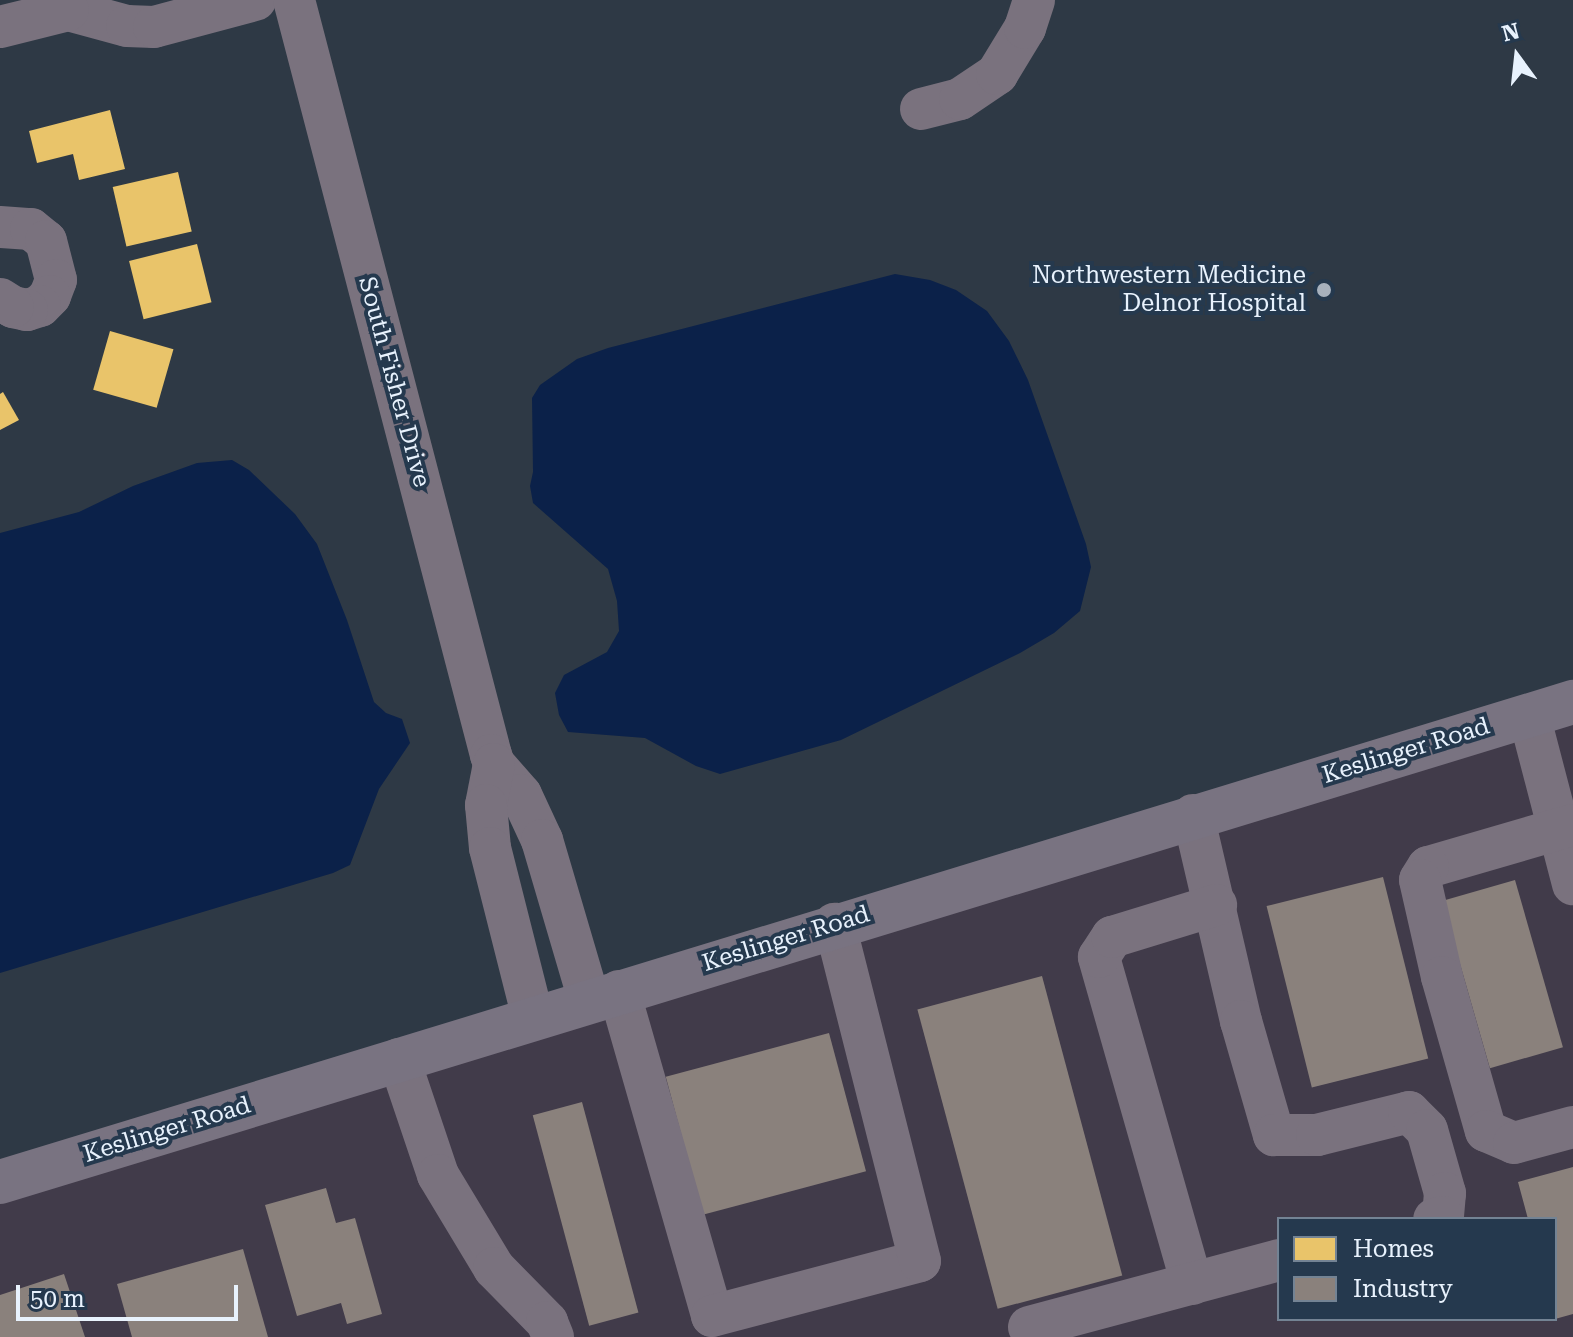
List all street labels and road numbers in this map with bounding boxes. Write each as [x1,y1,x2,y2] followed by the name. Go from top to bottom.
[352,274,436,490] street label: South Fisher Drive
[1319,712,1493,790] street label: Keslinger Road
[699,900,873,978] street label: Keslinger Road
[80,1091,254,1169] street label: Keslinger Road

